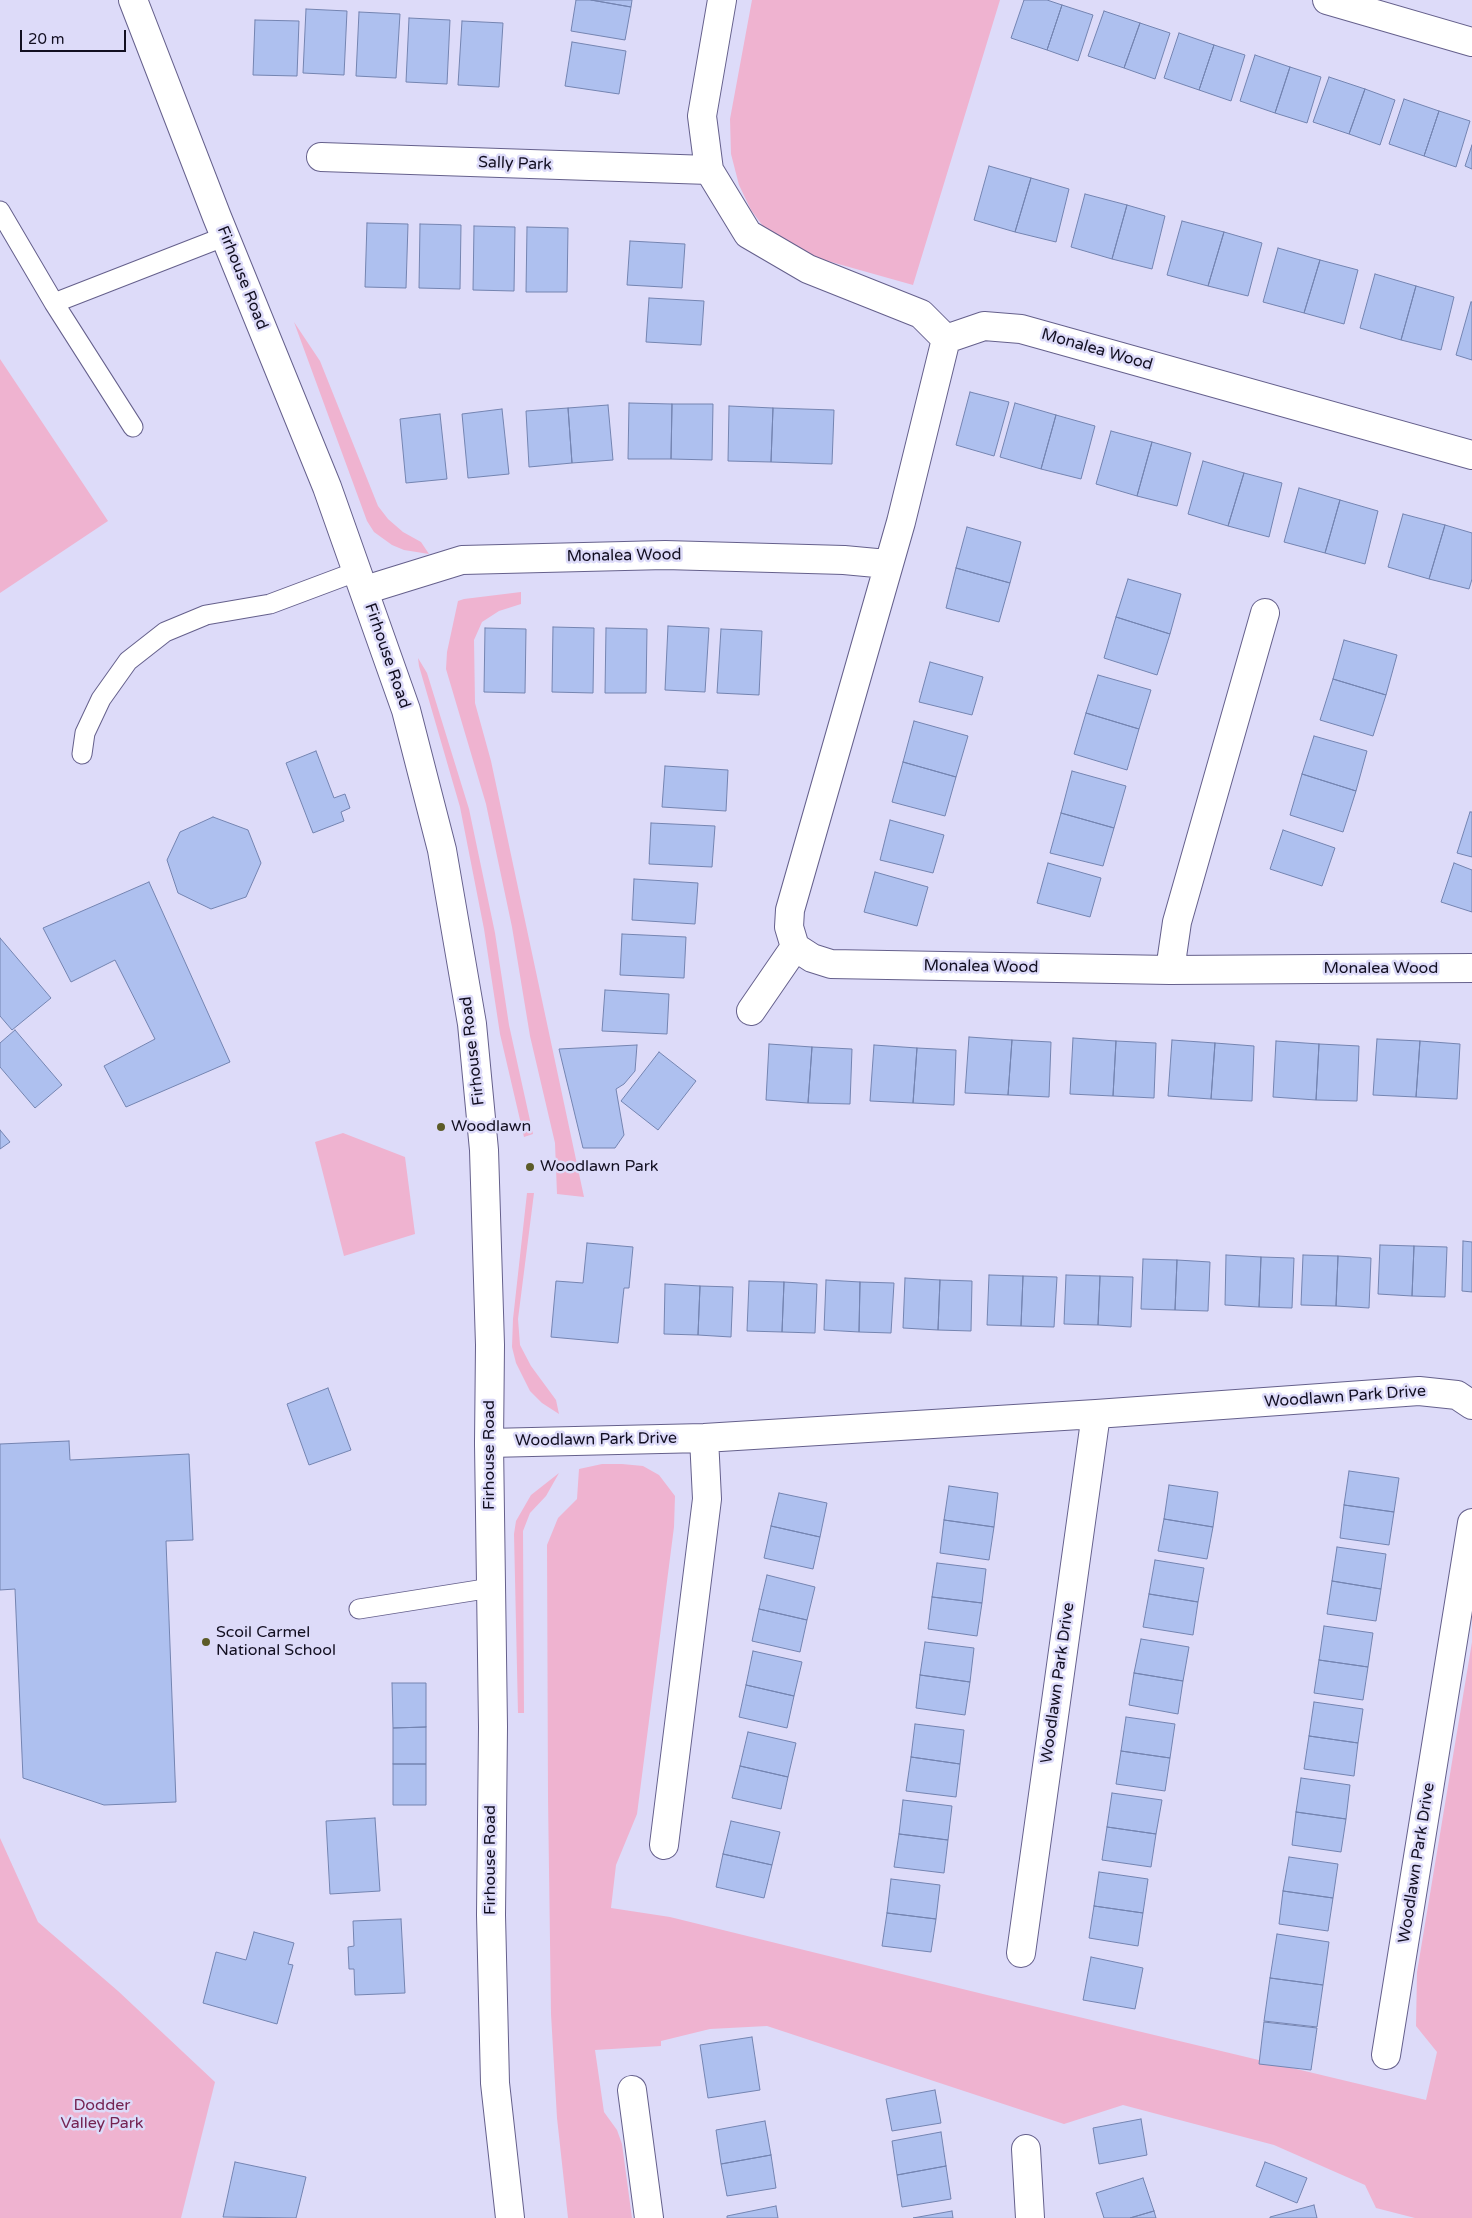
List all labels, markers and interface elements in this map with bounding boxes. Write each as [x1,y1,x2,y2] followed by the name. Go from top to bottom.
[22,20,129,52] scale bar
[28,30,65,48] text: 20 m
[478,153,552,175] street label: Sally Park
[212,223,272,333] street label: Firhouse Road
[1039,325,1155,375] street label: Monalea Wood
[566,545,682,567] street label: Monalea Wood
[360,601,414,711] street label: Firhouse Road
[923,956,1039,978] street label: Monalea Wood
[1324,959,1438,979] street label: Monalea Wood
[457,995,489,1107] street label: Firhouse Road
[451,1117,531,1137] place label: Woodlawn
[435,1121,447,1133] marker: Woodlawn
[540,1157,659,1177] place label: Woodlawn Park
[524,1161,536,1173] marker: Woodlawn Park
[1263,1382,1427,1412] street label: Woodlawn Park Drive
[480,1400,500,1510] street label: Firhouse Road
[515,1429,677,1451] street label: Woodlawn Park Drive
[1037,1601,1079,1765] street label: Woodlawn Park Drive
[216,1623,336,1661] place label: Scoil Carmel National School
[200,1636,212,1648] marker: Scoil Carmel National School
[1395,1781,1439,1945] street label: Woodlawn Park Drive
[481,1805,501,1915] street label: Firhouse Road
[60,2096,144,2134] park label: Dodder Valley Park

